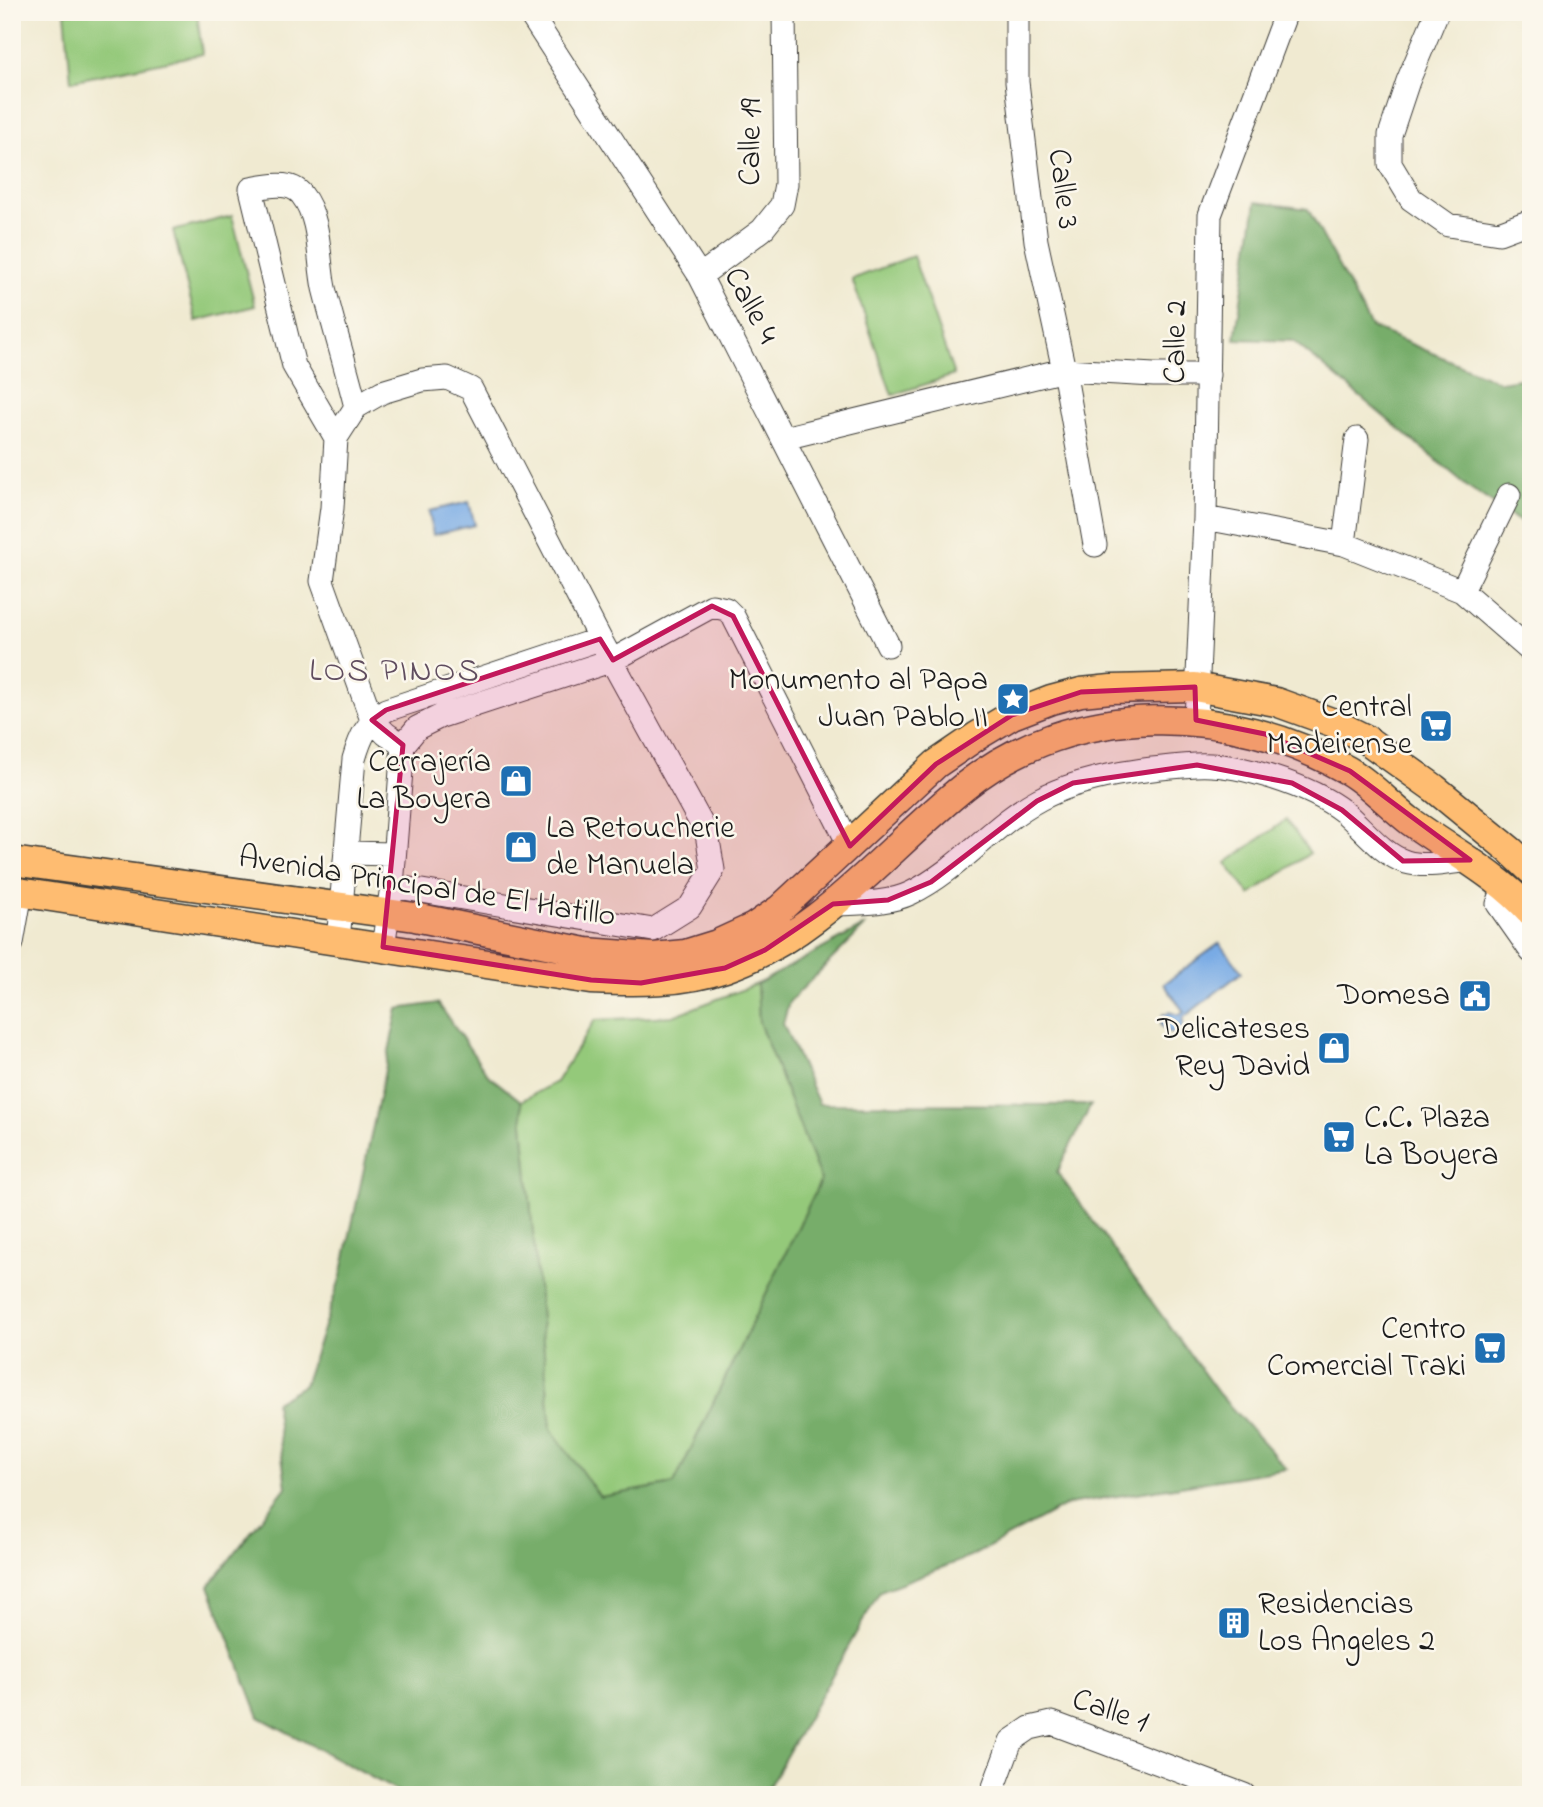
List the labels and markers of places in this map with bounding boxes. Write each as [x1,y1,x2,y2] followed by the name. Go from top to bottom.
[728,658,988,742] place label: Monumento al Papa Juan Pablo II
[994,680,1032,718] place icon: Monumento al Papa Juan Pablo II
[1267,685,1413,769] place label: Central Madeirense
[1417,707,1455,745] supermarket icon: Central Madeirense
[356,740,491,824] place label: Cerrajería La Boyera
[497,762,535,800] shop icon: Cerrajería La Boyera
[546,806,735,890] place label: La Retoucherie de Manuela
[502,828,540,866] shop icon: La Retoucherie de Manuela
[1336,973,1450,1020] place label: Domesa
[1456,977,1494,1015] public building icon: Domesa
[1157,1007,1310,1091] place label: Delicateses Rey David
[1315,1029,1353,1067] shop icon: Delicateses Rey David
[1364,1096,1499,1180] place label: C.C. Plaza La Boyera
[1320,1118,1358,1156] supermarket icon: C.C. Plaza La Boyera
[1267,1307,1466,1391] place label: Centro Comercial Traki
[1471,1329,1509,1367] supermarket icon: Centro Comercial Traki
[1258,1582,1435,1666] place label: Residencias Los Angeles 2
[1215,1604,1253,1642] building icon: Residencias Los Angeles 2

